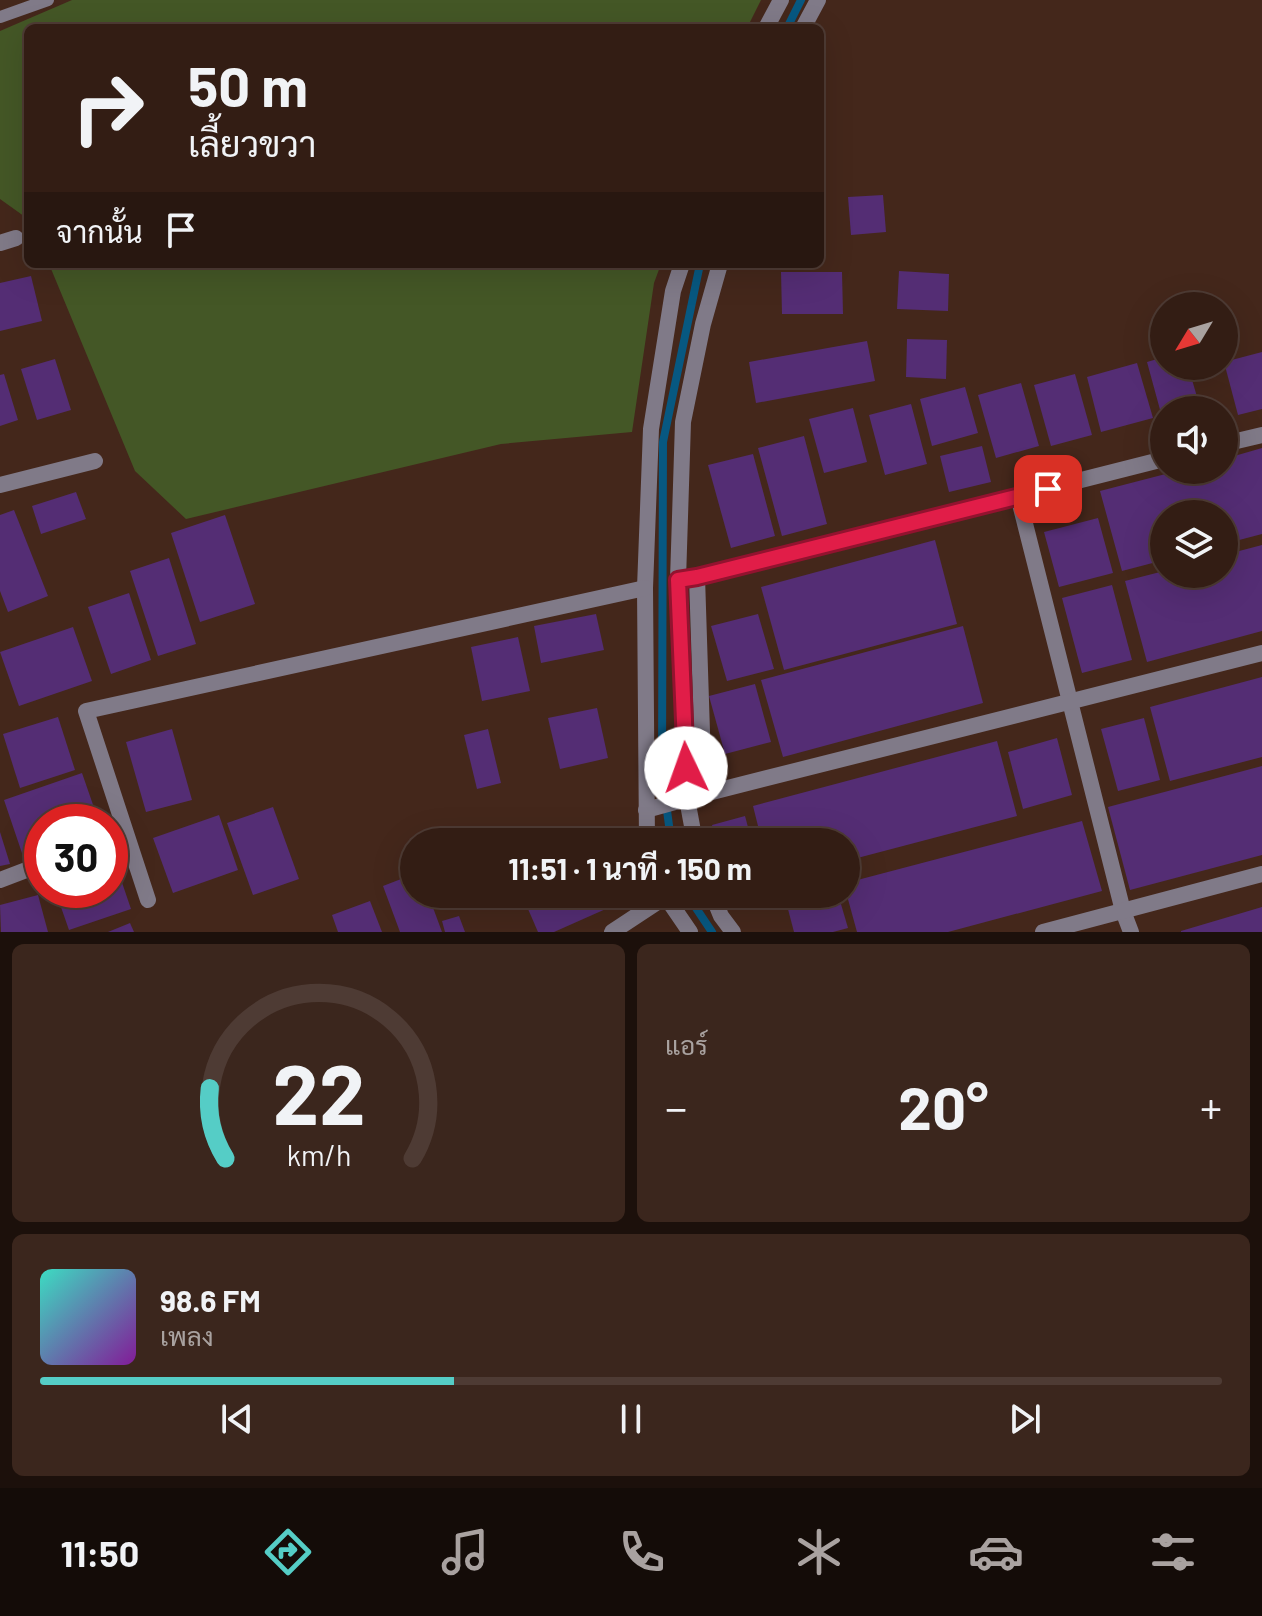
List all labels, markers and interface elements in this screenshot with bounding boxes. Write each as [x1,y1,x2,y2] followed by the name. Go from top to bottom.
[188,51,308,118] text: 50 m
[56,56,160,160] icon: right
[188,121,316,164] text: เลี้ยวขวา
[159,208,203,252] icon: arrive
[56,213,143,249] text: จากนั้น
[1150,292,1238,380] north arrow
[1150,292,1238,588] map controls
[1150,396,1238,484] button: sound
[1014,455,1082,523] pin
[1026,467,1070,511] icon: arrive
[1150,500,1238,588] button: layers
[644,726,728,810] position arrow
[24,804,128,908] speed limit sign: 30
[508,850,752,886] text: 11:51 · 1 นาที · 150 m
[665,1029,708,1060] text: แอร์
[272,1042,365,1142] text: 22
[898,1070,989,1142] text: 20°
[665,1080,687,1133] text: −
[1200,1080,1222,1133] text: +
[286,1137,351,1172] text: km/h
[160,1282,261,1318] text: 98.6 FM
[160,1320,214,1351] text: เพลง
[215,1397,259,1441] icon: previous
[609,1397,653,1441] icon: pause
[1003,1397,1047,1441] icon: next
[260,1524,316,1580] icon: directions
[437,1524,493,1580] icon: music
[614,1524,670,1580] icon: phone
[791,1524,847,1580] icon: climate
[968,1524,1024,1580] icon: car
[1145,1524,1201,1580] icon: filters
[61,1531,139,1574] text: 11:50

